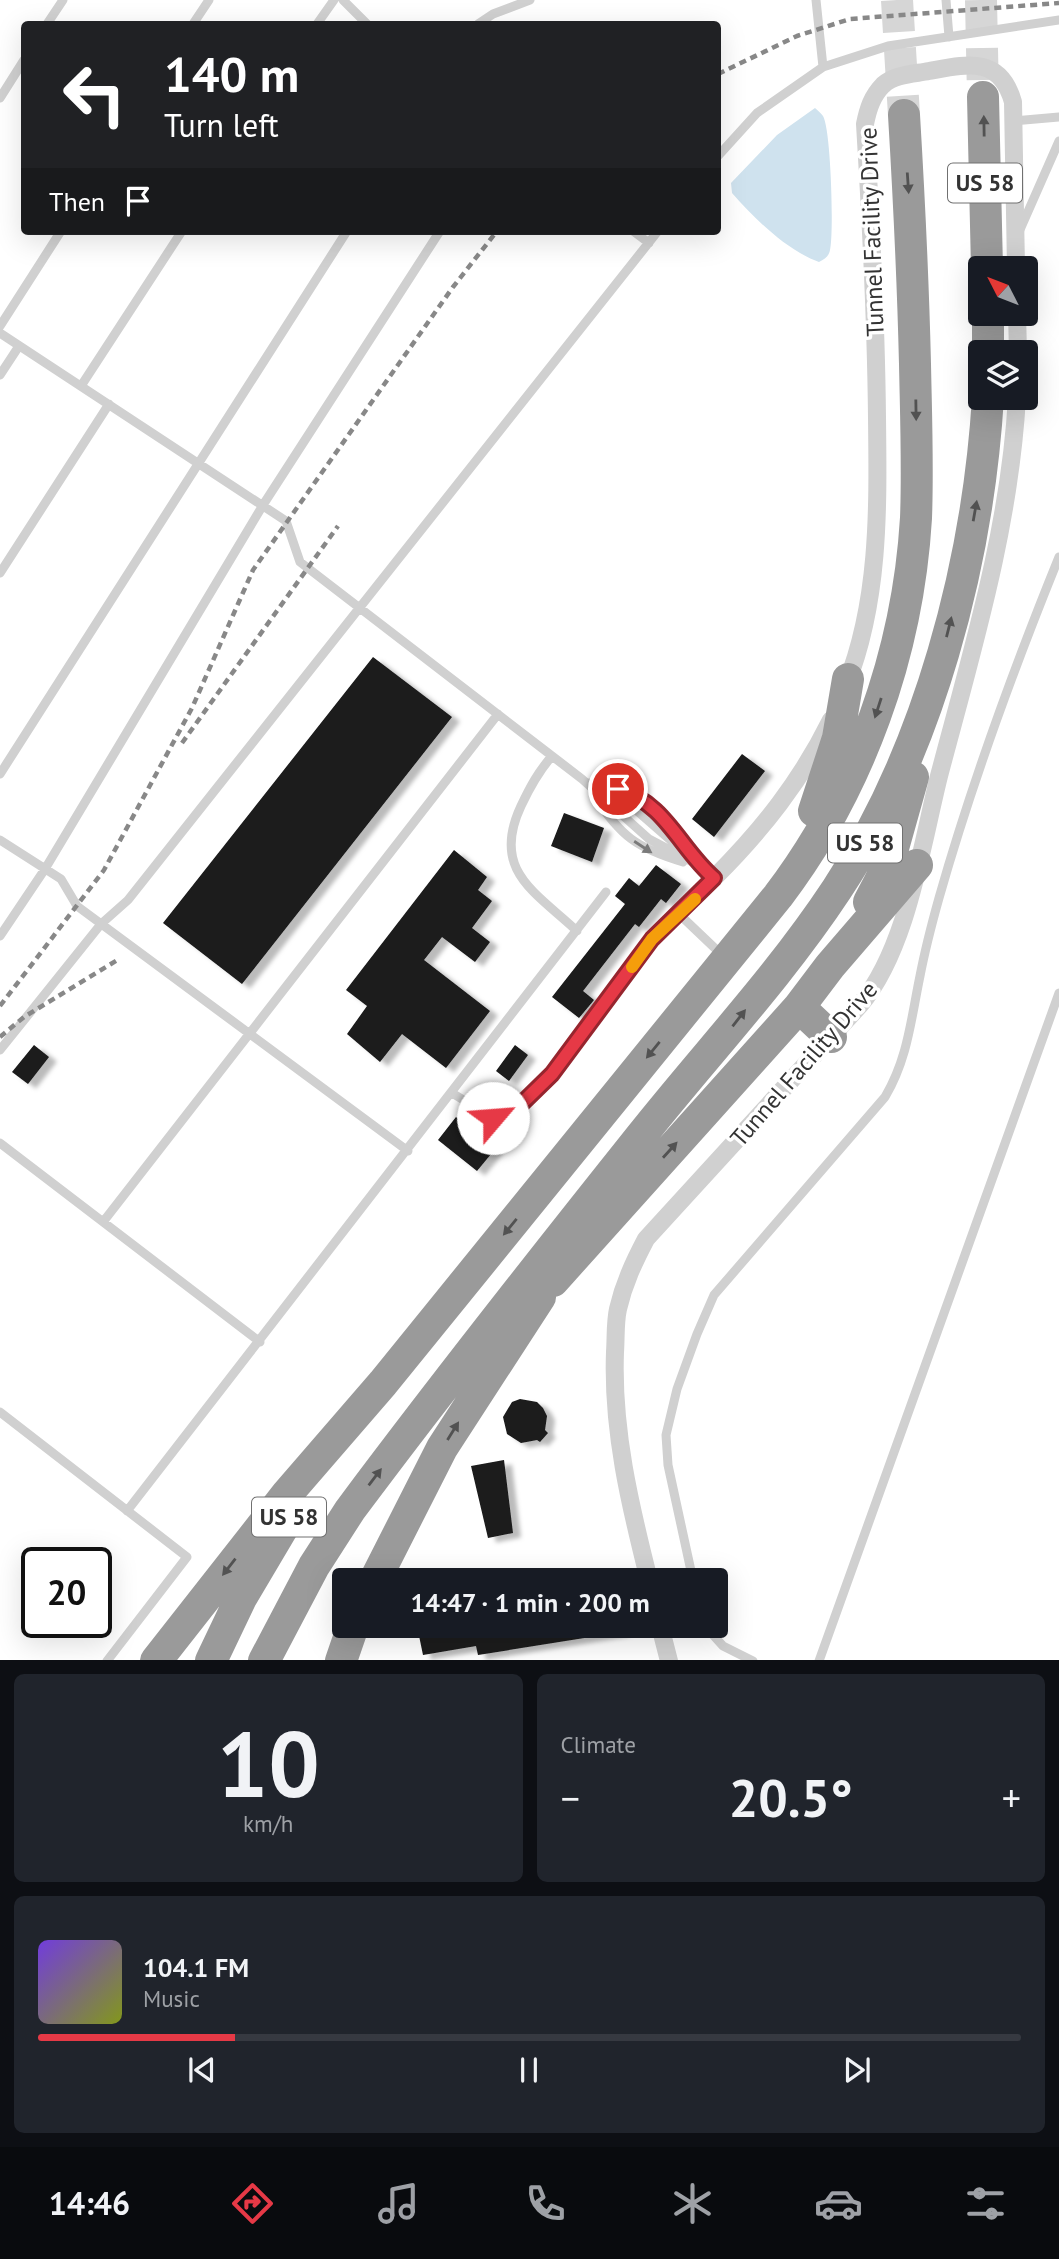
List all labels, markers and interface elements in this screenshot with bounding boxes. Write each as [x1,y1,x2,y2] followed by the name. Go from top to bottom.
[164,42,299,106] text: 140 m
[49,49,140,140] icon: left
[164,104,279,146] text: Turn left
[978,115,990,137] one-way arrow
[852,127,891,337] street label: Tunnel Facility Drive
[948,164,1022,202] road number: US 58
[903,172,914,194] one-way arrow
[119,182,157,220] icon: arrive
[49,185,105,218] text: Then
[968,256,1038,326] north arrow
[968,256,1038,410] map controls
[968,340,1038,410] button: layers
[910,400,921,422] one-way arrow
[970,499,981,521] one-way arrow
[944,616,955,638] one-way arrow
[872,697,883,718] one-way arrow
[588,759,648,819] pin
[599,770,637,808] icon: arrive
[828,824,902,862] road number: US 58
[633,840,653,853] one-way arrow
[723,975,884,1153] street label: Tunnel Facility Drive
[731,1009,746,1027] one-way arrow
[646,1042,661,1059] one-way arrow
[456,1081,530,1155] position arrow
[662,1141,678,1159] one-way arrow
[503,1218,518,1236] one-way arrow
[446,1422,459,1441] one-way arrow
[368,1468,382,1486] one-way arrow
[252,1498,326,1536] road number: US 58
[21,1547,112,1638] speed limit sign: 20
[222,1558,237,1576] one-way arrow
[410,1586,650,1619] text: 14:47 · 1 min · 200 m
[217,1704,320,1822] text: 10
[561,1730,636,1759] text: Climate
[729,1764,853,1831] text: 20.5°
[561,1773,580,1822] text: −
[1002,1773,1021,1822] text: +
[243,1809,293,1838] text: km/h
[143,1951,249,1984] text: 104.1 FM
[143,1984,200,2013] text: Music
[183,2051,221,2089] icon: previous
[510,2051,548,2089] icon: pause
[838,2051,876,2089] icon: next
[228,2179,277,2228] icon: directions
[374,2179,423,2228] icon: music
[521,2179,570,2228] icon: phone
[668,2179,717,2228] icon: climate
[814,2179,863,2228] icon: car
[961,2179,1010,2228] icon: filters
[49,2182,130,2224] text: 14:46

